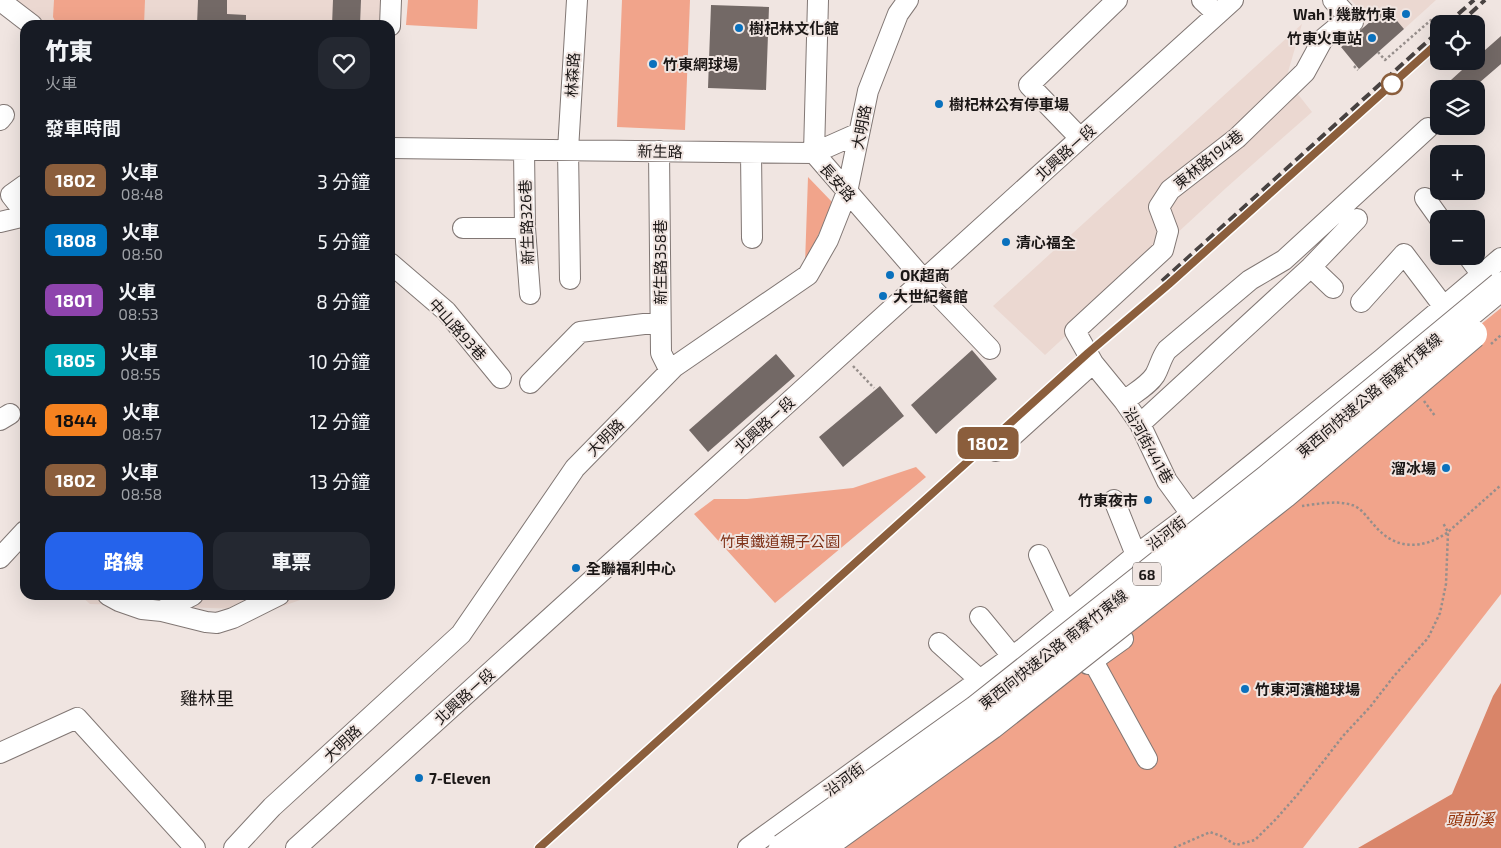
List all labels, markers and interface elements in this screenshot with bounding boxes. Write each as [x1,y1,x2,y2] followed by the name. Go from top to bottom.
[1293,5,1396,23] place label: Wah ! 幾散竹東
[1400,8,1412,20] marker: Wah ! 幾散竹東
[1430,15,1485,265] map controls
[1430,15,1485,70] button: locate
[749,19,839,37] place label: 樹杞林文化館
[733,22,745,34] marker: 樹杞林文化館
[1287,29,1362,47] place label: 竹東火車站
[1366,32,1378,44] marker: 竹東火車站
[45,36,93,65] text: 竹東
[318,37,370,89] button: heart
[562,52,582,98] street label: 林森路
[663,55,738,73] place label: 竹東網球場
[647,58,659,70] marker: 竹東網球場
[45,73,77,92] text: 火車
[1381,73,1403,95] unlabelled marker
[1430,80,1485,135] button: layers
[949,95,1069,113] place label: 樹杞林公有停車場
[933,98,945,110] marker: 樹杞林公有停車場
[848,103,874,151] street label: 大明路
[45,116,121,139] text: 發車時間
[1031,120,1099,184] street label: 北興路ㄧ段
[1170,126,1246,192] street label: 東林路194巷
[637,142,683,160] street label: 新生路
[1430,145,1485,200] button: +
[816,159,860,205] street label: 長安路
[121,160,159,183] text: 火車
[55,169,96,191] text: 1802
[317,170,370,193] text: 3 分鐘
[516,179,536,265] street label: 新生路326巷
[121,184,164,203] text: 08:48
[1430,210,1485,265] button: −
[651,219,669,305] street label: 新生路358巷
[122,220,160,243] text: 火車
[55,229,97,251] text: 1808
[318,230,370,253] text: 5 分鐘
[1016,233,1076,251] place label: 清心福全
[1000,236,1012,248] marker: 清心福全
[122,244,163,263] text: 08:50
[900,266,950,284] place label: OK超商
[884,269,896,281] marker: OK超商
[118,280,156,303] text: 火車
[893,287,968,305] place label: 大世紀餐館
[55,289,93,311] text: 1801
[316,290,370,313] text: 8 分鐘
[877,290,889,302] marker: 大世紀餐館
[426,294,490,364] street label: 中山路93巷
[118,304,159,323] text: 08:53
[1293,329,1445,461] street label: 東西向快速公路 南寮竹東線
[120,340,158,363] text: 火車
[55,349,95,371] text: 1805
[309,350,370,373] text: 10 分鐘
[120,364,161,383] text: 08:55
[730,392,798,456] street label: 北興路ㄧ段
[122,400,160,423] text: 火車
[1121,404,1177,486] street label: 沿河街441巷
[55,409,97,431] text: 1844
[310,410,370,433] text: 12 分鐘
[583,415,627,459] street label: 大明路
[122,424,162,443] text: 08:57
[953,427,1023,459] line badge: 1802
[968,432,1008,454] text: 1802
[1391,459,1436,477] place label: 溜冰場
[121,460,159,483] text: 火車
[1440,462,1452,474] marker: 溜冰場
[55,469,96,491] text: 1802
[310,470,370,493] text: 13 分鐘
[121,484,162,503] text: 08:58
[1078,491,1138,509] place label: 竹東夜市
[1142,494,1154,506] marker: 竹東夜市
[1143,512,1189,554] street label: 沿河街
[45,532,203,590] button: 路線
[213,532,370,590] button: 車票
[720,532,840,550] park label: 竹東鐵道親子公園
[586,559,676,577] place label: 全聯福利中心
[570,562,582,574] marker: 全聯福利中心
[1133,562,1161,586] road number: 68
[975,585,1131,713] street label: 東西向快速公路 南寮竹東線
[430,664,498,728] street label: 北興路ㄧ段
[1255,680,1360,698] place label: 竹東河濱槌球場
[1239,683,1251,695] marker: 竹東河濱槌球場
[180,687,234,709] district label: 雞林里
[319,721,365,765] street label: 大明路
[821,758,867,800] street label: 沿河街
[429,769,491,787] place label: 7-Eleven
[413,772,425,784] marker: 7-Eleven
[1446,809,1496,828] water label: 頭前溪

